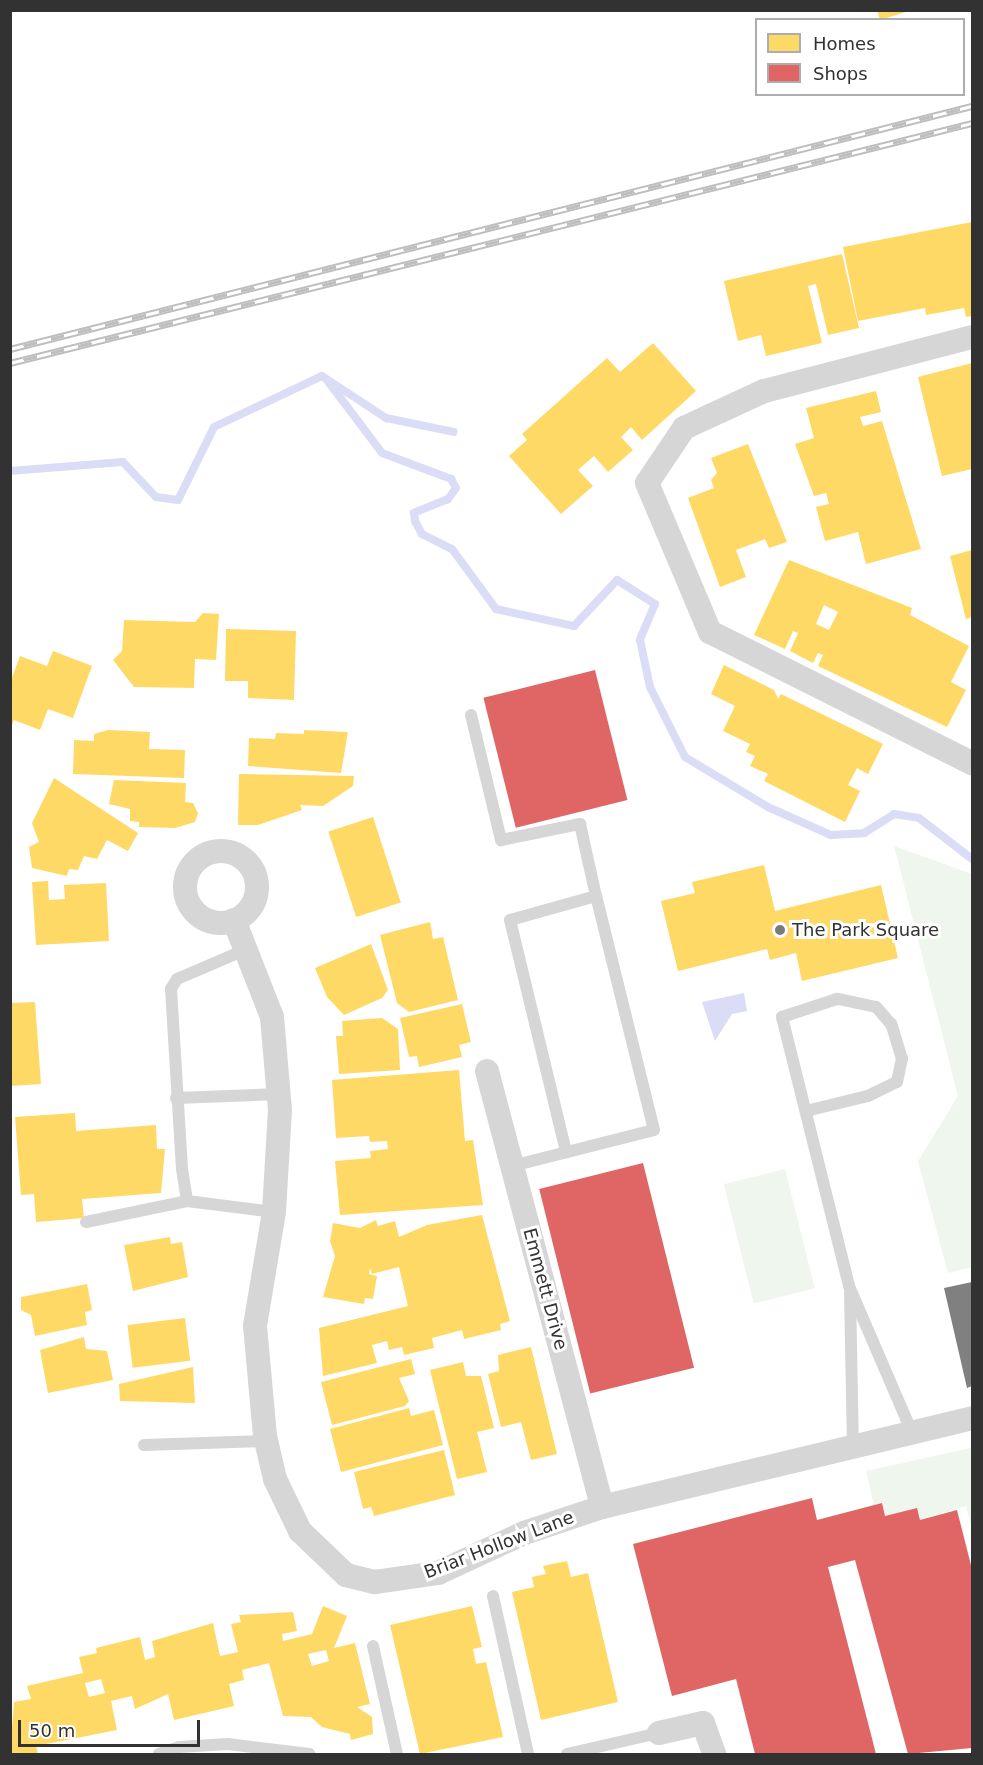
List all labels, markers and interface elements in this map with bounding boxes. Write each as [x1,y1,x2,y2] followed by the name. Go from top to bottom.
[755,18,965,96] legend
[813,33,876,54] text: Homes
[813,63,868,84] text: Shops
[792,919,939,941] place label: The Park Square
[773,923,787,937] marker: The Park Square
[518,1226,572,1352] street label: Emmett Drive
[421,1507,577,1583] street label: Briar Hollow Lane
[21,1708,202,1746] scale bar
[29,1720,75,1741] text: 50 m

